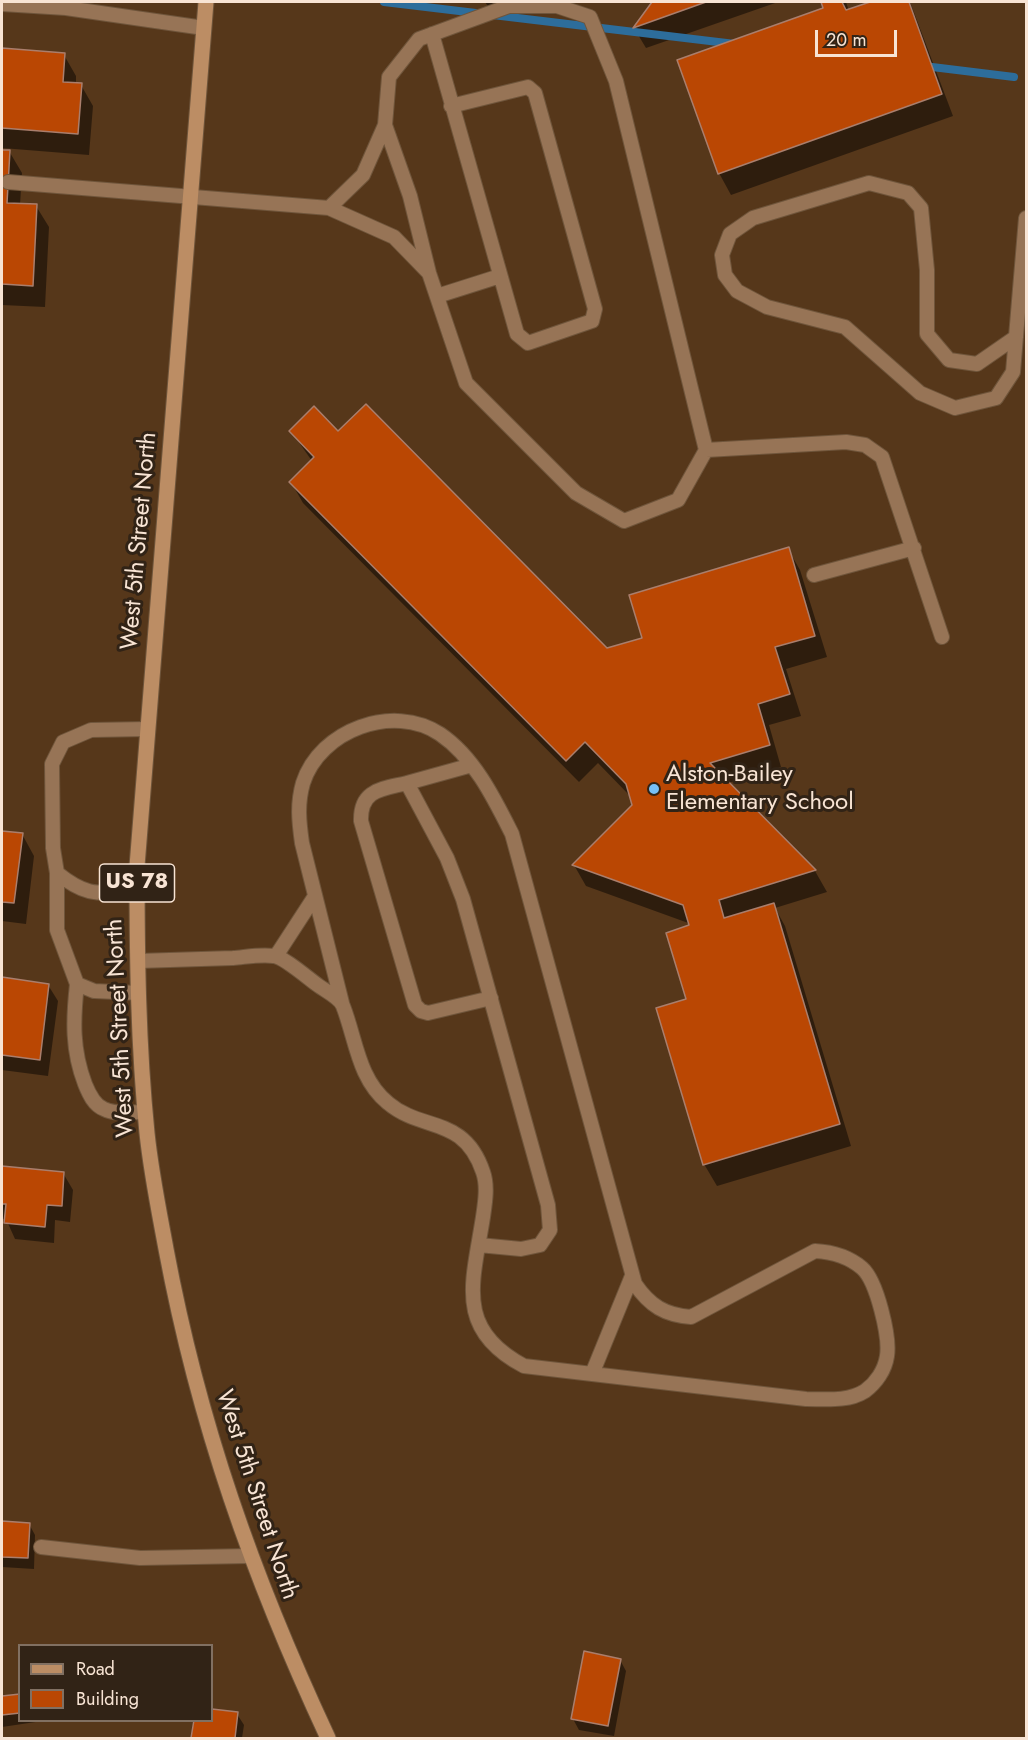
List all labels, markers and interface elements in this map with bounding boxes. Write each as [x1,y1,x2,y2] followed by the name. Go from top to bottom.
[818,18,900,56] scale bar
[826,27,866,53] text: 20 m
[116,431,164,651] street label: West 5th Street North
[666,761,854,817] place label: Alston-Bailey Elementary School
[647,782,661,796] marker: Alston-Bailey Elementary School
[100,864,174,902] road number: US 78
[101,918,141,1138] street label: West 5th Street North
[209,1387,303,1603] street label: West 5th Street North
[18,1644,213,1722] legend
[76,1656,115,1682] text: Road
[76,1686,139,1712] text: Building

